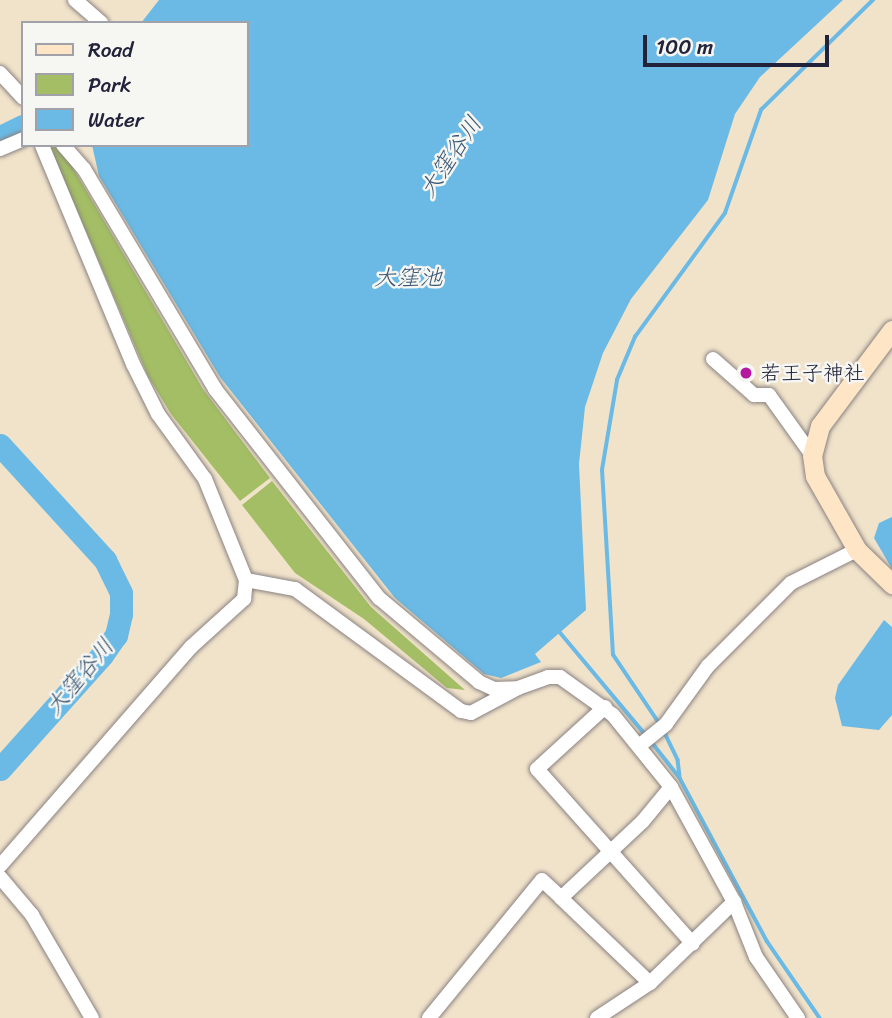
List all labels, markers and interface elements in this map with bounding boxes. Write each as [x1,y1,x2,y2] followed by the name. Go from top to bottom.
[21,21,248,147] legend
[647,21,832,65] scale bar
[656,28,713,66] text: 100 m
[88,31,133,69] text: Road
[88,66,131,104] text: Park
[88,101,143,139] text: Water
[414,111,488,203] water label: 大窪谷川
[374,264,442,292] water label: 大窪池
[760,360,865,386] place label: 若王子神社
[738,365,754,381] marker: 若王子神社
[40,633,120,721] water label: 大窪谷川

